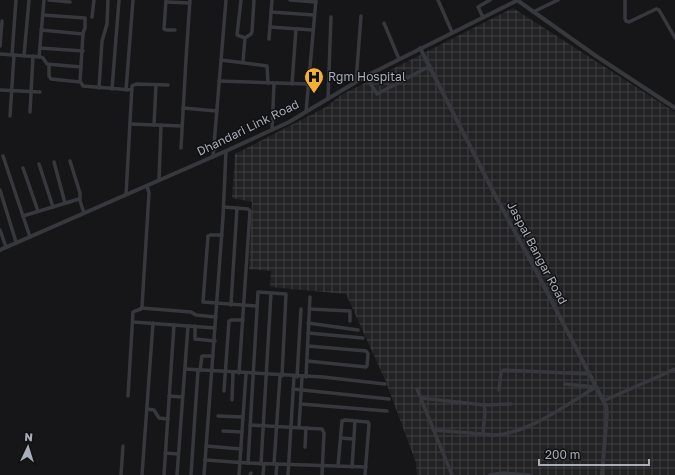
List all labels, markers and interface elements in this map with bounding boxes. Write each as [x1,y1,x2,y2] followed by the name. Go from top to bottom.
[303,66,325,94] hospital icon: Rgm Hospital
[328,69,406,84] place label: Rgm Hospital
[194,96,301,159] street label: Dhandari Link Road
[504,199,571,307] street label: Jaspal Bangar Road
[8,427,48,467] north arrow
[24,430,33,443] text: N
[539,441,649,467] scale bar
[545,447,580,462] text: 200 m

